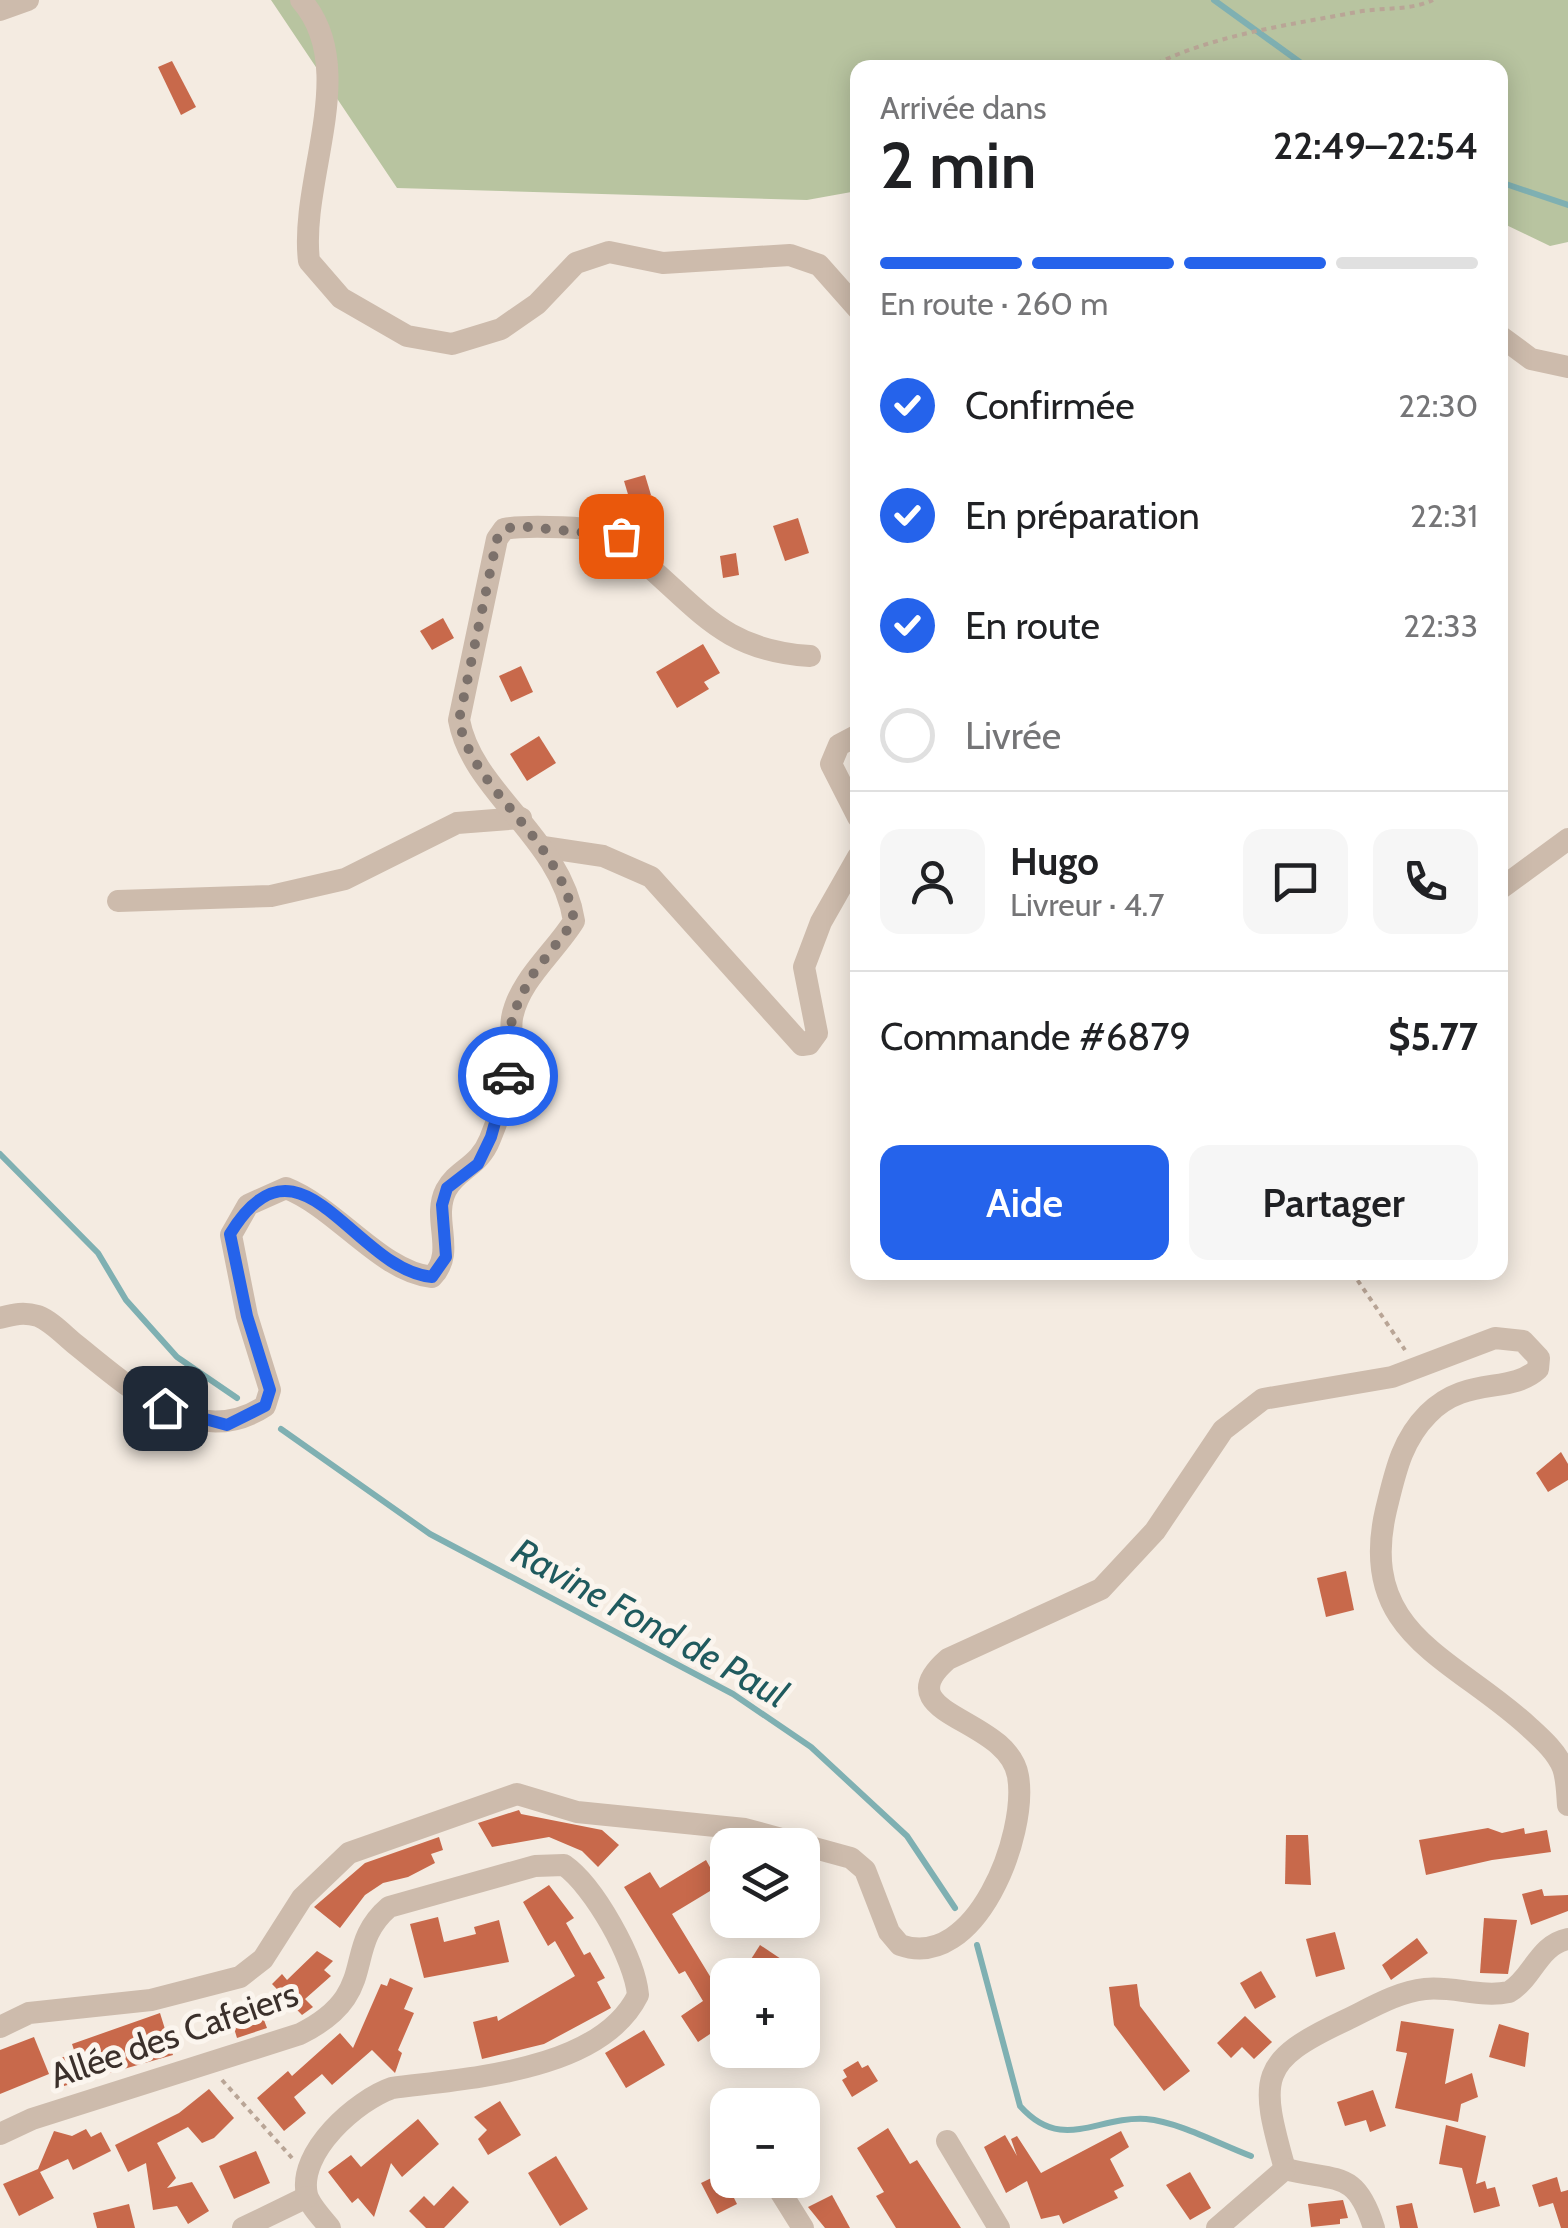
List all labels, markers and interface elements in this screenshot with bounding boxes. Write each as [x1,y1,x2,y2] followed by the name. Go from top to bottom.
[880,88,1046,127] text: Arrivée dans
[1273,122,1478,169] text: 22:49–22:54
[880,125,1037,204] text: 2 min
[880,284,1108,323] text: En route · 260 m
[880,378,935,433] icon: check
[965,382,1135,429] text: Confirmée
[1398,386,1478,425] text: 22:30
[880,488,935,543] icon: check
[965,492,1200,539] text: En préparation
[579,494,664,579] pin
[1410,496,1478,535] text: 22:31
[594,509,649,564] icon: bag
[880,598,935,653] icon: check
[965,602,1100,649] text: En route
[1403,606,1478,645] text: 22:33
[965,712,1061,759] text: Livrée
[880,829,985,934] button: person
[1243,829,1348,934] button: chat
[1373,829,1478,934] button: phone
[1010,838,1099,885] text: Hugo
[1010,885,1164,924] text: Livreur · 4.7
[880,1013,1191,1060] text: Commande #6879
[1388,1013,1478,1060] text: $5.77
[458,1026,558,1126] courier
[481,1049,536,1104] icon: car
[880,1145,1169,1260] button: Aide
[1189,1145,1478,1260] button: Partager
[123,1366,208,1451] pin
[138,1381,193,1436] icon: home
[504,1527,796,1718] water label: Ravine Fond de Paul
[710,1828,820,2198] map controls
[710,1828,820,1938] button: layers
[710,1958,820,2068] button: +
[44,1972,303,2097] street label: Allée des Cafeiers
[710,2088,820,2198] button: −

